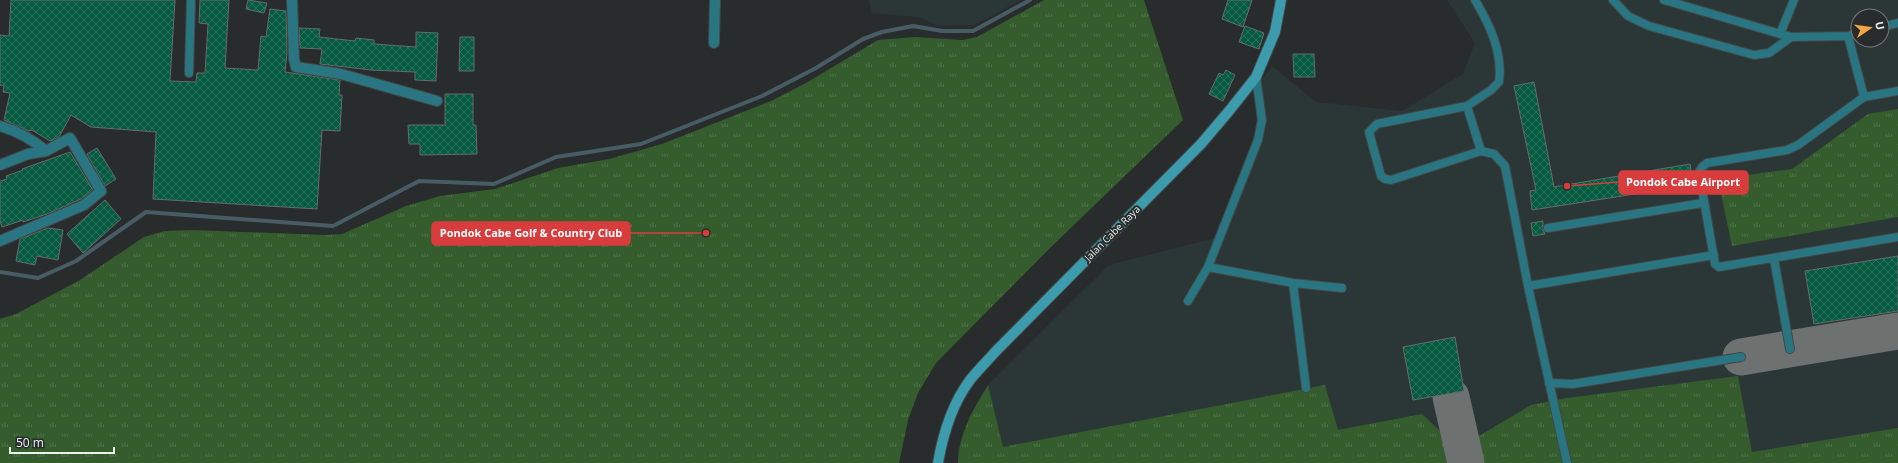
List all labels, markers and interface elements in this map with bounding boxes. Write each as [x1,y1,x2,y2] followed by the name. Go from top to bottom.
[1850,8,1890,48] north arrow
[1872,20,1888,31] text: U
[1619,171,1748,194] callout: Pondok Cabe Airport
[1626,174,1740,189] text: Pondok Cabe Airport
[1080,202,1143,265] street label: Jalan Cabe Raya
[432,222,630,245] callout: Pondok Cabe Golf & Country Club
[440,225,622,240] text: Pondok Cabe Golf & Country Club
[10,429,114,455] scale bar
[16,434,44,451] text: 50 m

